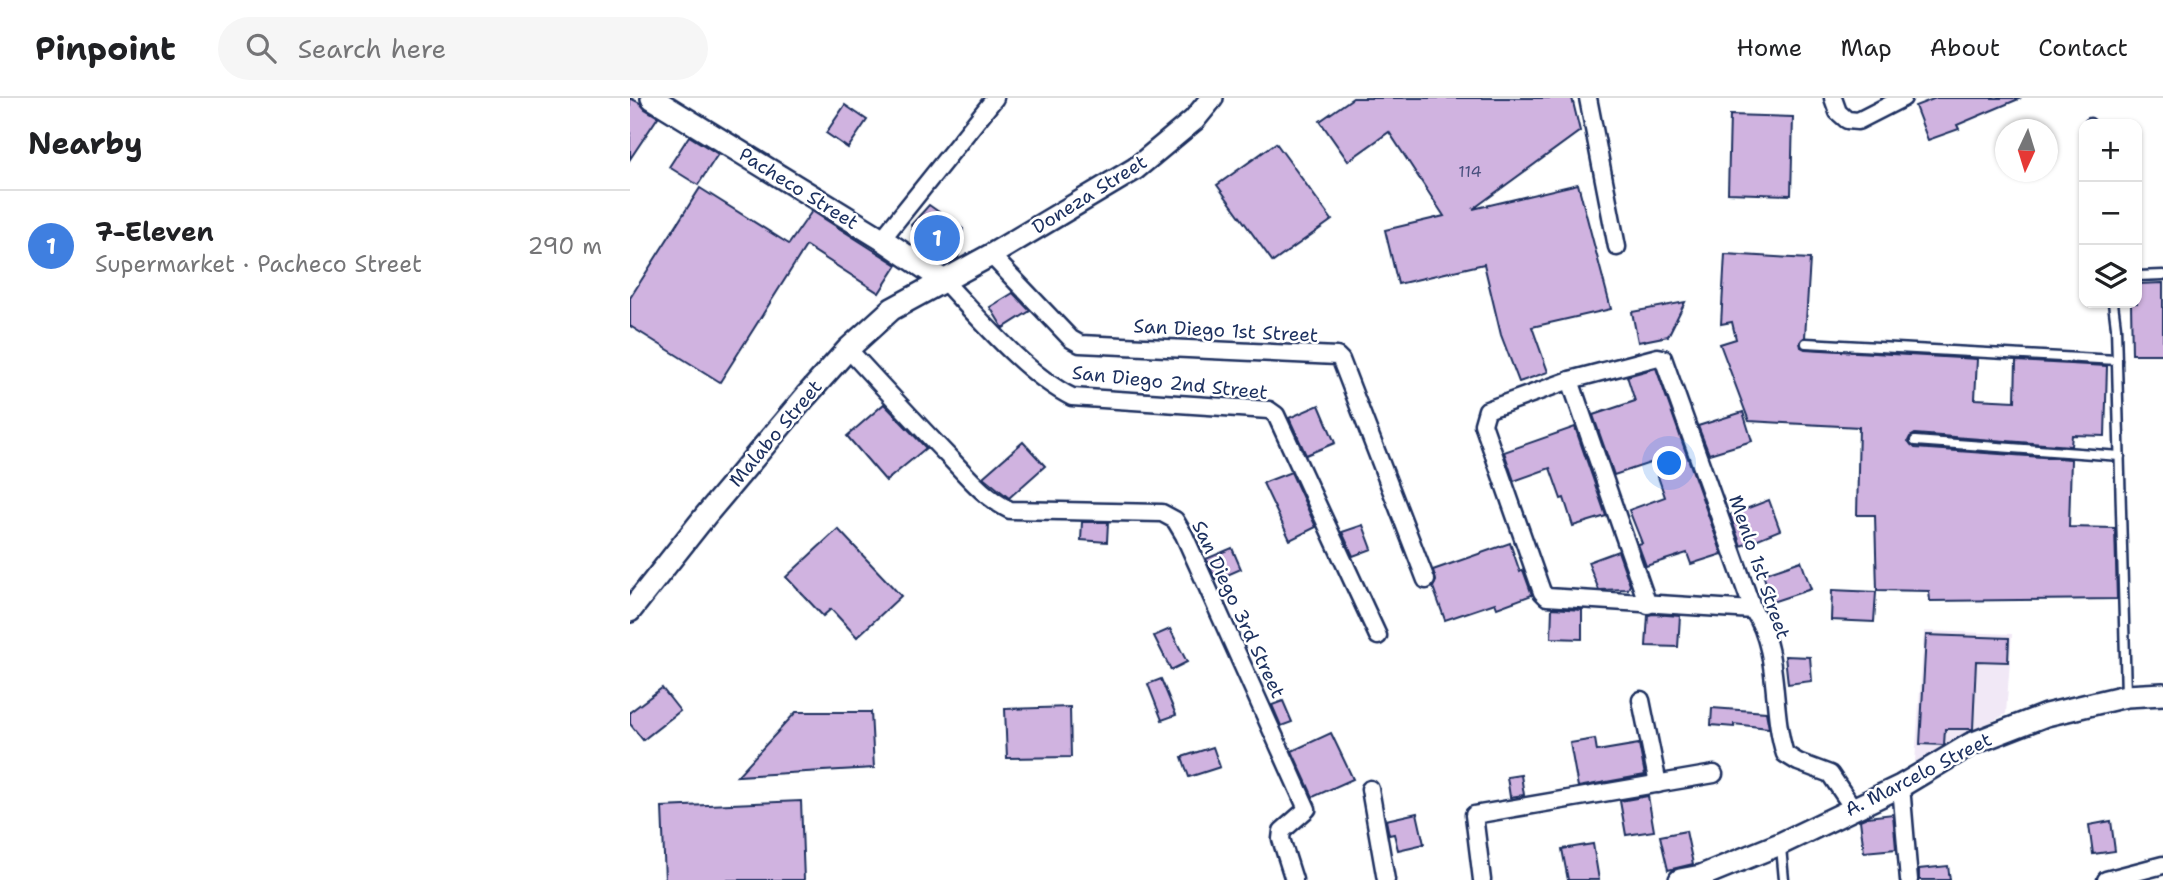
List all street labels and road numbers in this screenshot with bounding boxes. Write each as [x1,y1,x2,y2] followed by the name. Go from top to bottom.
[734,142,863,235] street label: Pacheco Street
[1027,149,1151,240] street label: Doneza Street
[1133,313,1319,348] street label: San Diego 1st Street
[1071,360,1269,405] street label: San Diego 2nd Street
[723,375,828,492] street label: Malabo Street
[1723,492,1796,642] street label: Menlo 1st Street
[1186,516,1291,702] street label: San Diego 3rd Street
[1841,727,1996,822] street label: A. Marcelo Street

